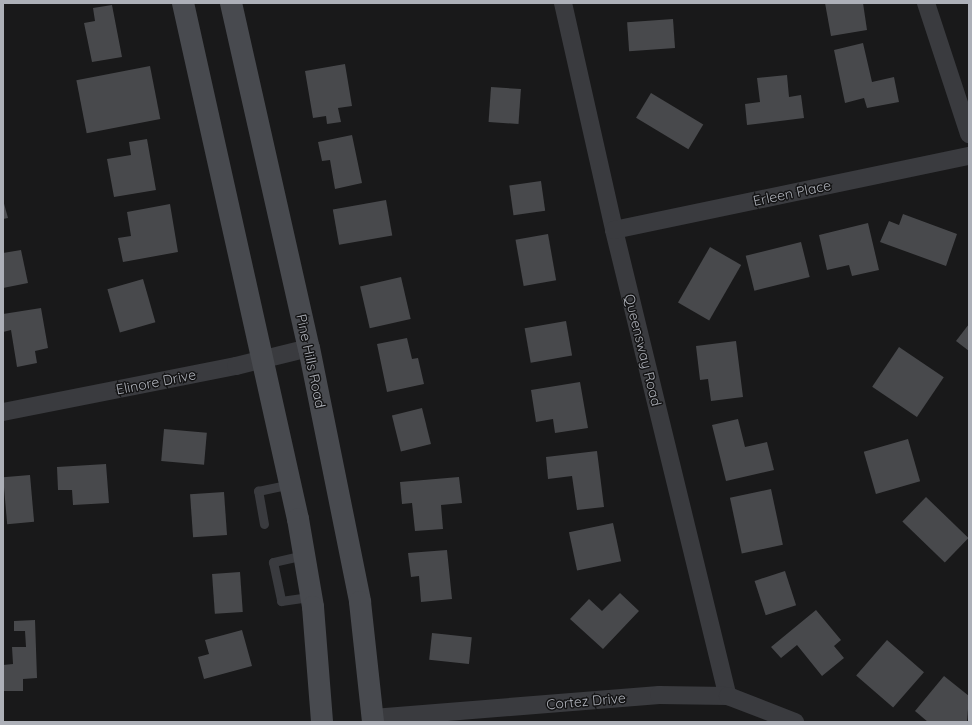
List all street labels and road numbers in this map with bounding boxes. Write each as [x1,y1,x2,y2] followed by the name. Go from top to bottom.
[751,177,833,209] street label: Erleen Place
[621,292,665,408] street label: Queensway Road
[293,312,329,410] street label: Pine Hills Road
[115,366,197,398] street label: Elinore Drive
[546,689,626,713] street label: Cortez Drive

